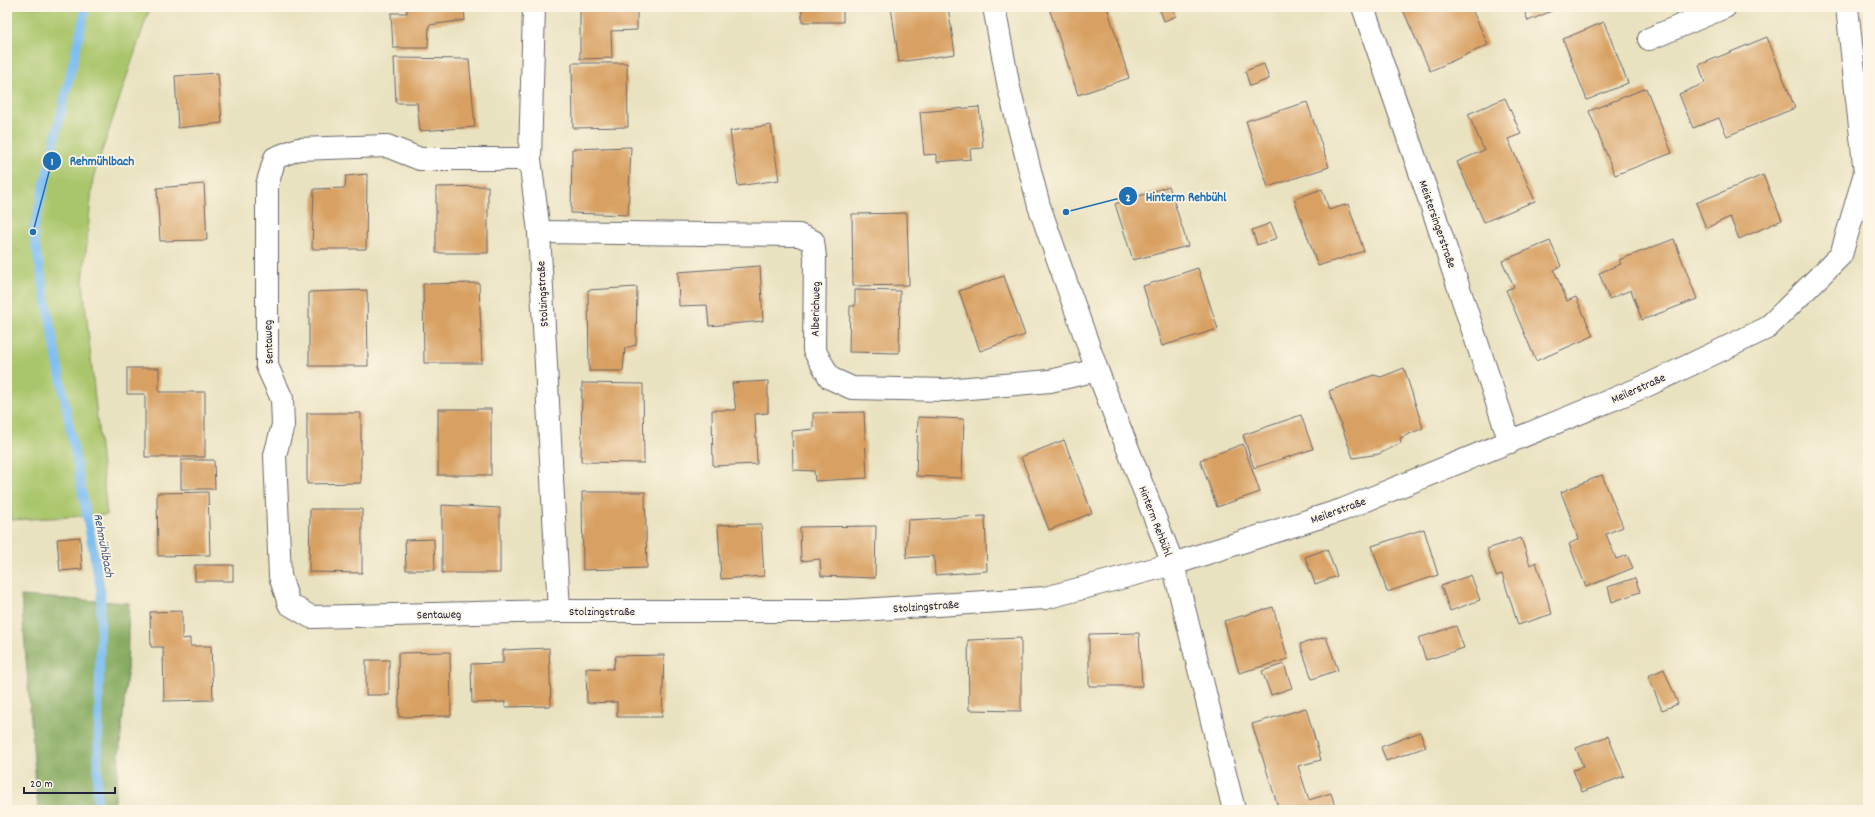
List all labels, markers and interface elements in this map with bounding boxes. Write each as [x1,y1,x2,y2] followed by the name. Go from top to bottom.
[42,148,142,173] callout: Rehmühlbach
[70,153,134,172] text: Rehmühlbach
[51,154,54,171] text: 1
[1414,178,1460,271] street label: Meistersingerstraße
[1118,184,1235,209] callout: Hinterm Rehbühl
[1146,189,1227,208] text: Hinterm Rehbühl
[1125,190,1131,207] text: 2
[533,261,554,327] street label: Stolzingstraße
[808,281,825,337] street label: Alberichweg
[260,319,279,364] street label: Sentaweg
[1609,370,1668,409] street label: Meilerstraße
[1133,484,1176,559] street label: Hinterm Rehbühl
[1309,494,1369,529] street label: Meilerstraße
[87,512,118,580] water label: Rehmühlbach
[893,597,960,618] street label: Stolzingstraße
[569,604,635,621] street label: Stolzingstraße
[417,607,461,624] street label: Sentaweg
[24,769,115,795] scale bar
[30,776,53,793] text: 20 m

